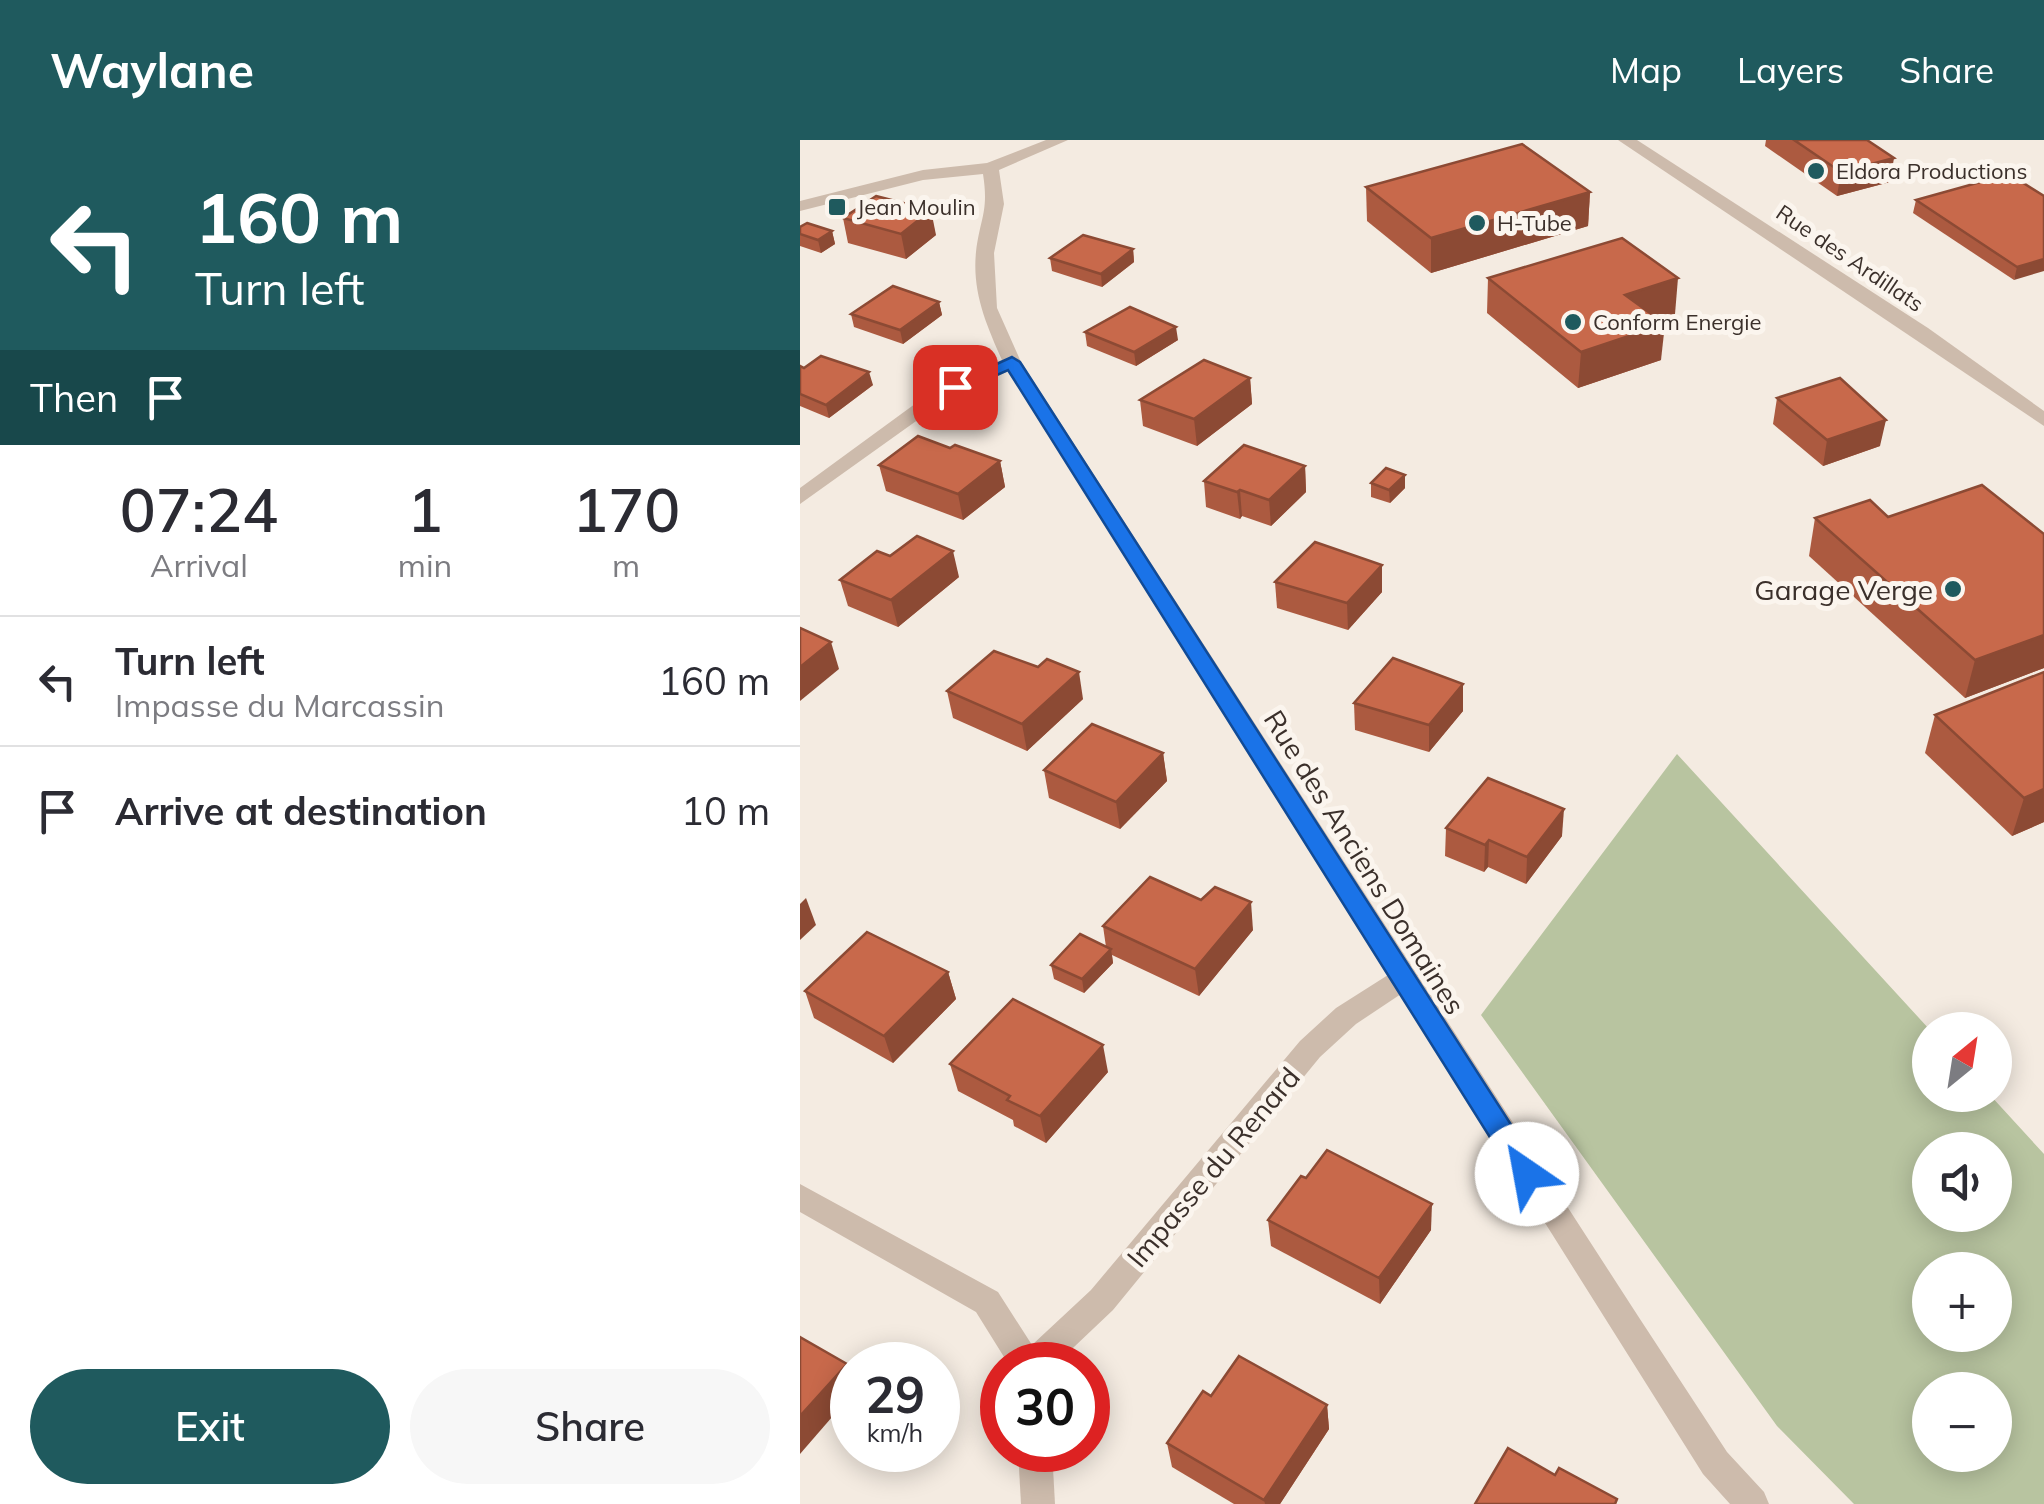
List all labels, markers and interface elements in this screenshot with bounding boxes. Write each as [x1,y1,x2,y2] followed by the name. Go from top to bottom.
[50,40,254,100] text: Waylane
[1610,48,1682,92] text: Map
[1737,48,1844,92] text: Layers
[1899,48,1994,92] text: Share
[1836,157,2027,185] place label: Eldora Productions
[1805,160,1827,182] marker: Eldora Productions
[195,173,403,261] text: 160 m
[30,180,160,310] icon: left
[857,193,976,221] place label: Jean Moulin
[826,196,848,218] marker: Jean Moulin
[1771,198,1929,318] street label: Rue des Ardillats
[1497,209,1572,237] place label: H-Tube
[1466,212,1488,234] marker: H-Tube
[195,260,364,316] text: Turn left
[1593,308,1762,336] place label: Conform Energie
[1562,311,1584,333] marker: Conform Energie
[913,345,998,430] pin
[928,360,983,415] icon: arrive
[138,370,193,425] icon: arrive
[30,374,118,422] text: Then
[120,472,278,547] text: 07:24
[407,472,443,547] text: 1
[572,472,680,547] text: 170
[150,545,248,585] text: Arrival
[398,545,452,585] text: min
[612,545,640,585] text: m
[1754,572,1933,607] place label: Garage Verge
[1942,578,1964,600] marker: Garage Verge
[115,637,265,685] text: Turn left
[30,654,85,709] icon: left
[658,657,770,705] text: 160 m
[115,685,444,725] text: Impasse du Marcassin
[1257,703,1473,1021] street label: Rue des Anciens Domaines
[30,784,85,839] icon: arrive
[115,787,487,835] text: Arrive at destination
[681,787,770,835] text: 10 m
[1912,1012,2012,1112] north arrow
[1912,1012,2012,1472] map controls
[1119,1060,1307,1274] street label: Impasse du Renard
[1475,1122,1579,1226] position arrow
[1912,1132,2012,1232] button: sound
[1912,1252,2012,1352] button: +
[980,1342,1110,1472] speed limit sign: 30
[865,1363,925,1426] text: 29
[30,1369,390,1484] button: Exit
[410,1369,770,1484] button: Share
[1912,1372,2012,1472] button: −
[867,1417,923,1448] text: km/h

